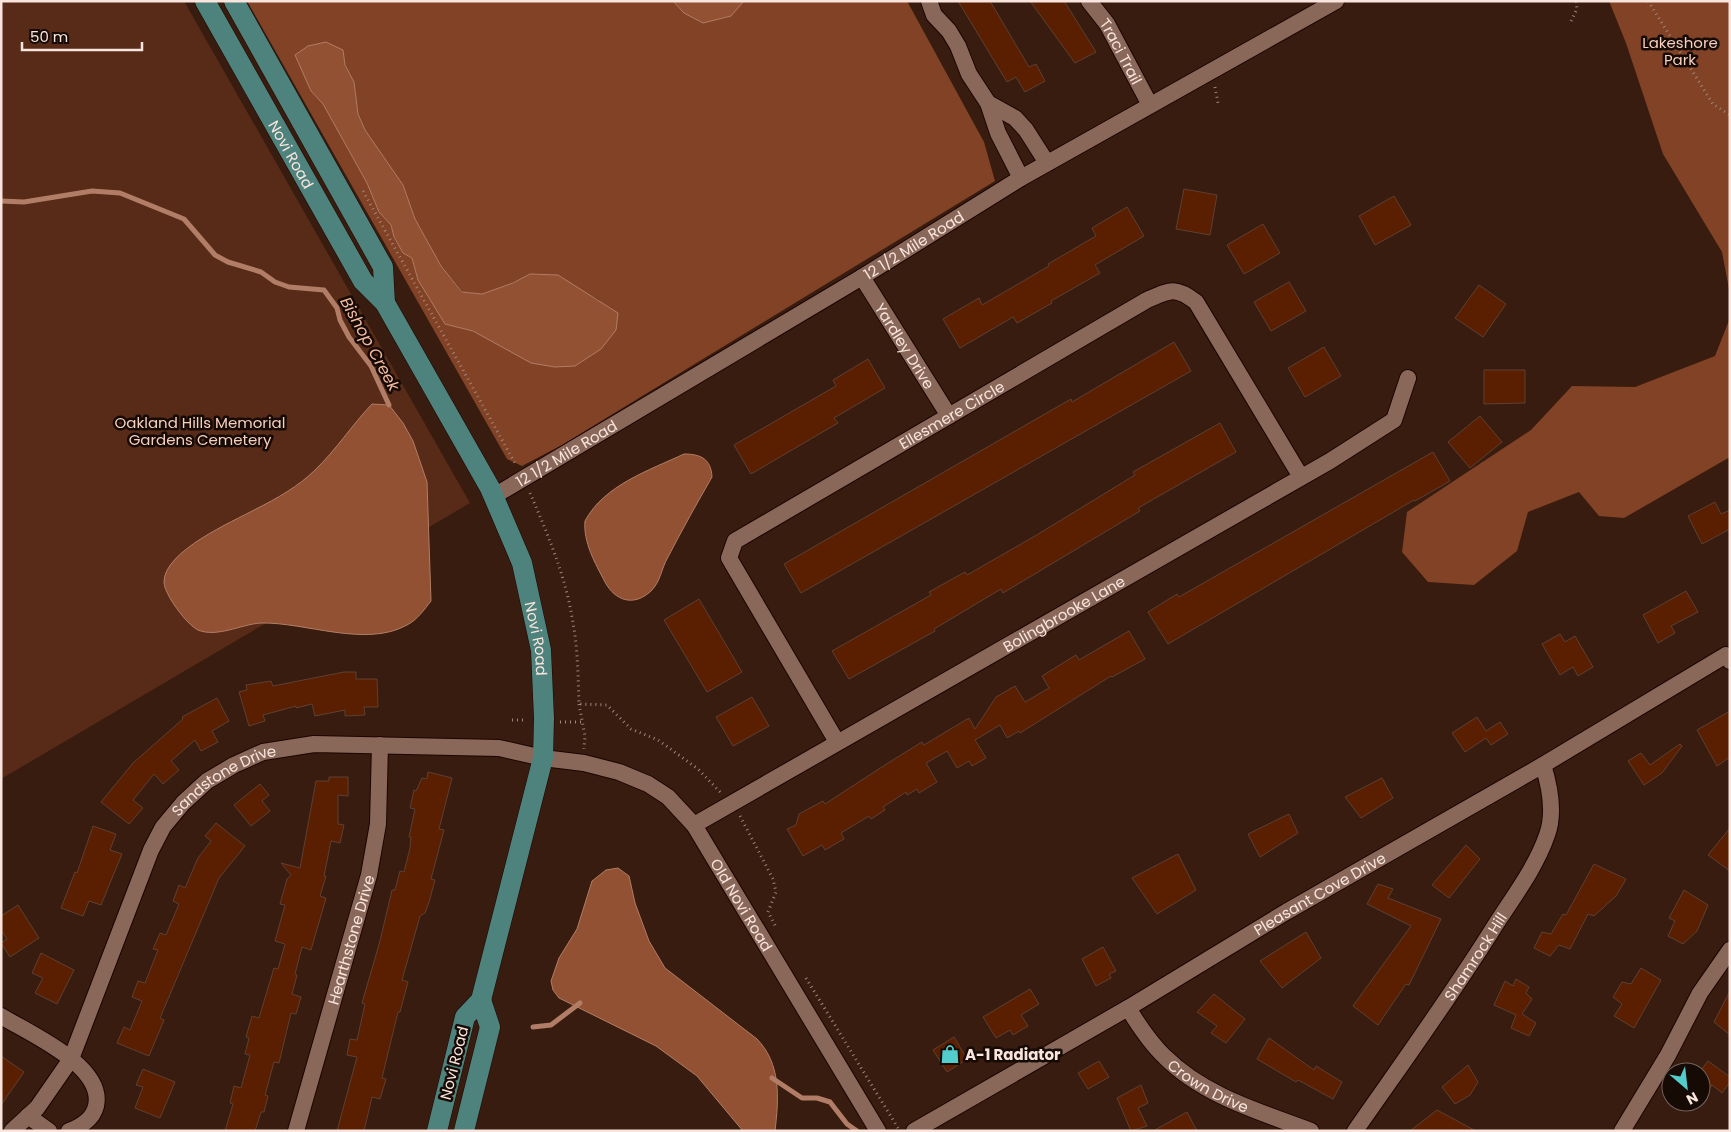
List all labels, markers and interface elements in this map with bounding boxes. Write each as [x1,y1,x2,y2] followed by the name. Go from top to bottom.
[1096,13,1148,88] street label: Traci Trail
[22,20,142,52] scale bar
[30,26,68,47] text: 50 m
[1642,32,1718,70] park label: Lakeshore Park
[264,116,319,192] street label: Novi Road
[859,206,968,284] street label: 12 1/2 Mile Road
[335,293,406,396] water label: Bishop Creek
[870,299,940,393] street label: Yardley Drive
[895,375,1008,454] street label: Ellesmere Circle
[115,412,285,450] park label: Oakland Hills Memorial Gardens Cemetery
[512,415,621,491] street label: 12 1/2 Mile Road
[999,570,1129,657] street label: Bolingbrooke Lane
[520,599,553,676] street label: Novi Road
[166,740,277,820] street label: Sandstone Drive
[1249,847,1389,940] street label: Pleasant Cove Drive
[706,854,778,955] street label: Old Novi Road
[322,872,379,1007] street label: Hearthstone Drive
[1439,908,1511,1005] street label: Shamrock Hill
[435,1024,473,1102] street label: Novi Road
[939,1043,961,1065] shop icon: A-1 Radiator
[965,1044,1061,1065] place label: A-1 Radiator
[1163,1054,1252,1117] street label: Crown Drive
[1661,1062,1711,1112] north arrow
[1683,1087,1701,1110] text: N

